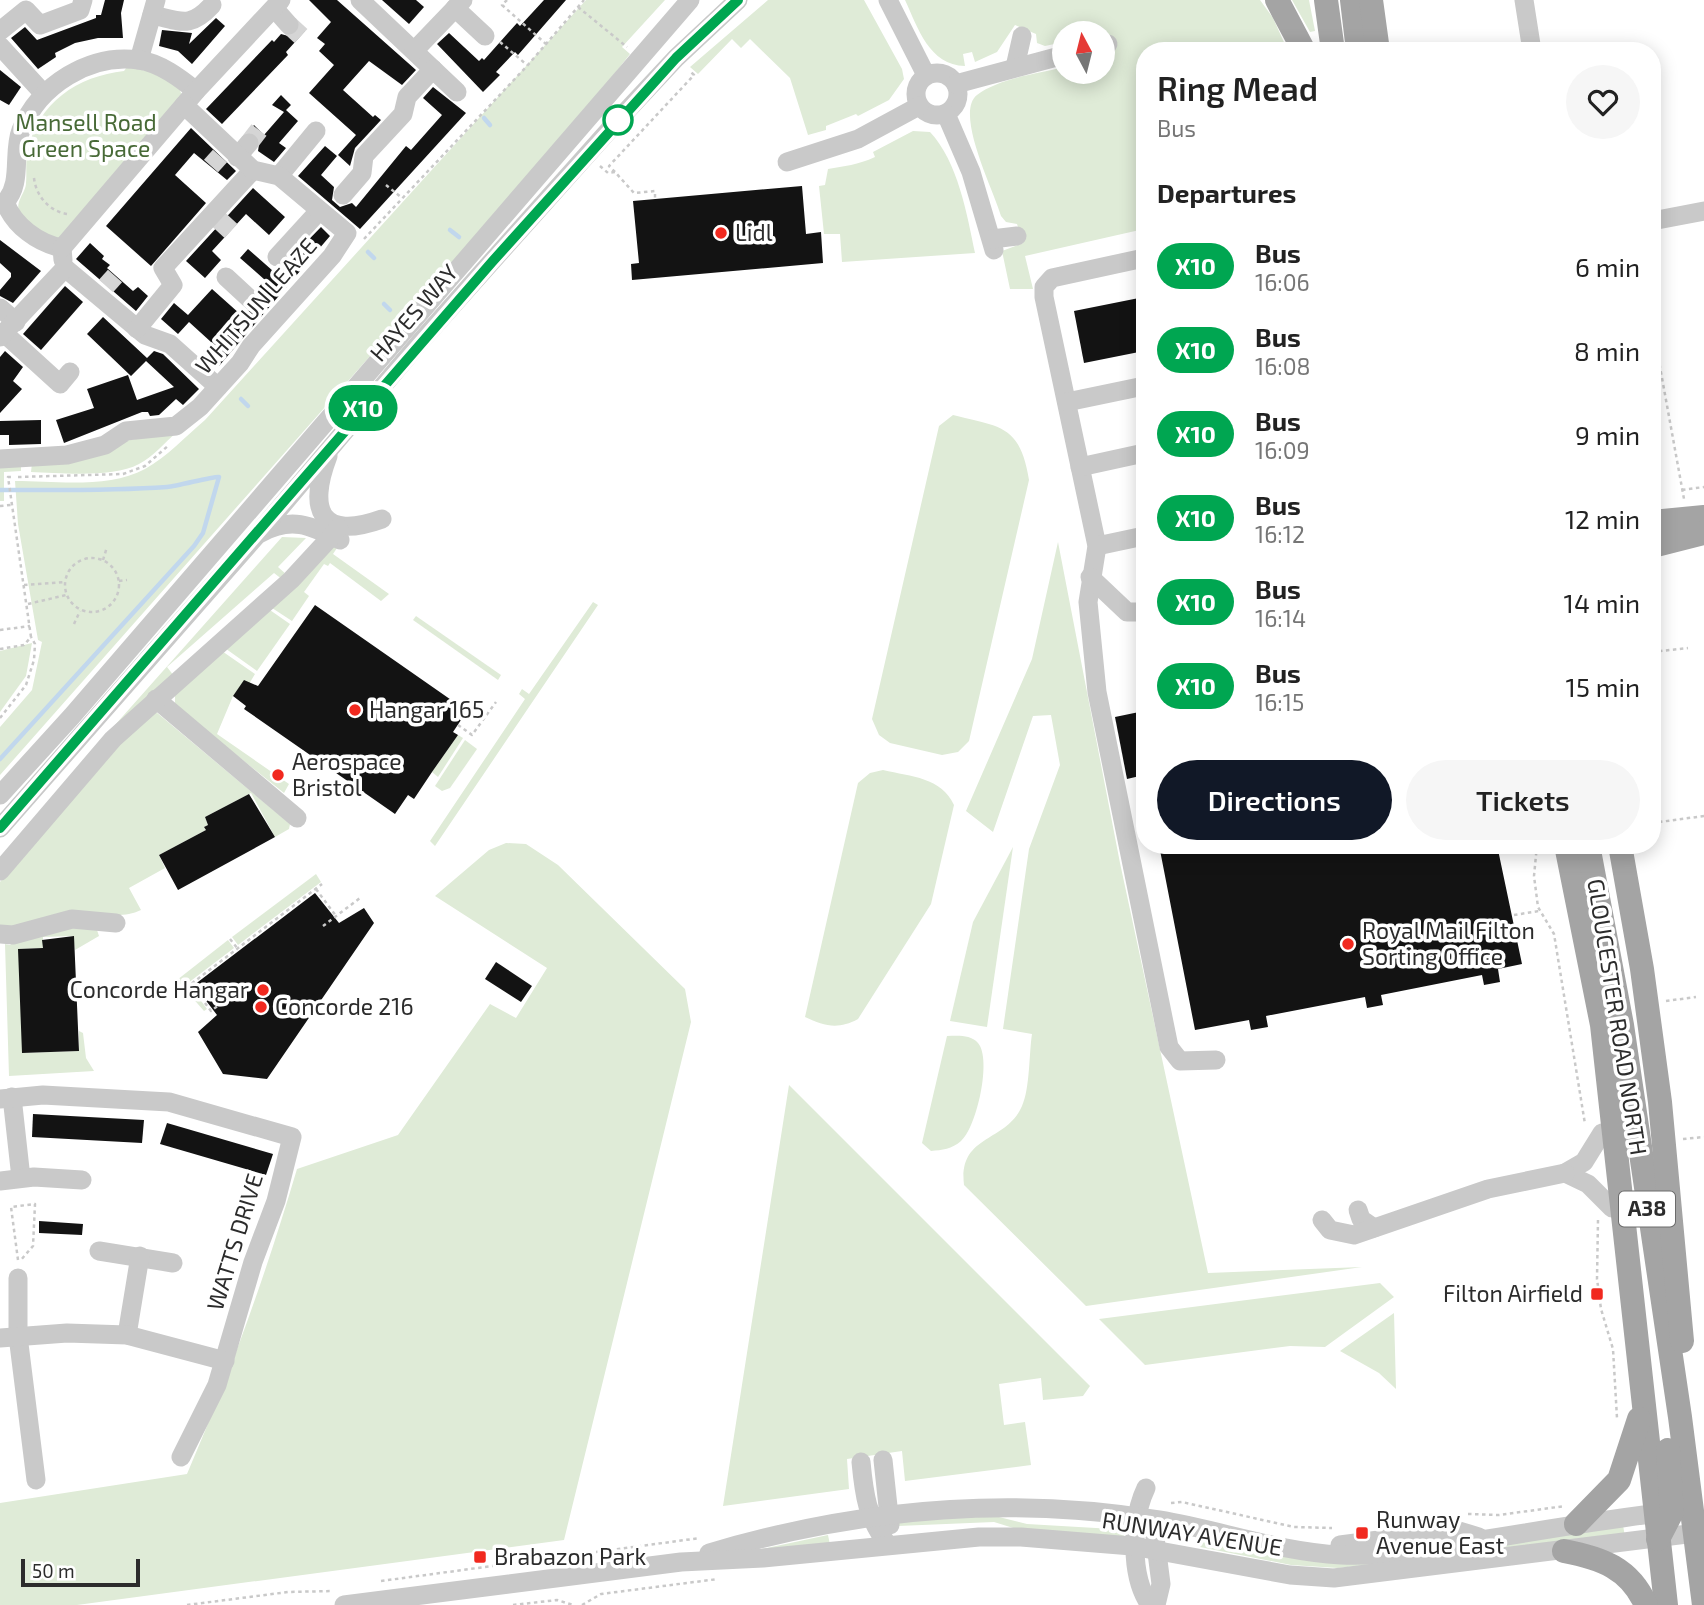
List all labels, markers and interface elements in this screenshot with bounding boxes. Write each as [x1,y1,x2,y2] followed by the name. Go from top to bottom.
[1052,21,1115,84] north arrow
[1052,21,1115,84] map controls
[1566,65,1640,139] button: heart
[1157,68,1318,108] text: Ring Mead
[603,105,633,135] unlabelled marker
[15,108,157,162] park label: Mansell Road Green Space
[1157,114,1196,142] text: Bus
[1157,177,1296,208] text: Departures
[735,218,773,246] place label: Lidl
[713,225,729,241] marker: Lidl
[189,232,322,379] street label: WHITSUN LEAZE
[1255,237,1301,268] text: Bus
[1175,251,1216,280] text: X10
[1575,251,1640,282] text: 6 min
[363,258,463,367] street label: HAYES WAY
[1255,268,1310,296] text: 16:06
[1255,321,1301,352] text: Bus
[1175,335,1216,364] text: X10
[1574,335,1640,366] text: 8 min
[1255,352,1311,380] text: 16:08
[323,385,403,431] line badge: X10
[343,393,383,422] text: X10
[1255,405,1301,436] text: Bus
[1175,419,1216,448] text: X10
[1575,419,1640,450] text: 9 min
[1255,436,1310,464] text: 16:09
[1255,489,1301,520] text: Bus
[1175,503,1216,532] text: X10
[1565,503,1640,534] text: 12 min
[1255,520,1305,548] text: 16:12
[1255,573,1301,604] text: Bus
[1175,587,1216,616] text: X10
[1564,587,1640,618] text: 14 min
[1255,604,1306,632] text: 16:14
[1255,657,1301,688] text: Bus
[1175,671,1216,700] text: X10
[1566,671,1640,702] text: 15 min
[1255,688,1304,716] text: 16:15
[369,695,484,723] place label: Hangar 165
[347,702,363,718] marker: Hangar 165
[292,747,402,801] place label: Aerospace Bristol
[1157,760,1392,840] button: Directions
[1406,760,1640,840] button: Tickets
[270,767,286,783] marker: Aerospace Bristol
[1582,877,1654,1157] street label: GLOUCESTER ROAD NORTH
[1362,916,1535,970] place label: Royal Mail Filton Sorting Office
[1340,936,1356,952] marker: Royal Mail Filton Sorting Office
[70,975,249,1003] place label: Concorde Hangar
[255,982,271,998] marker: Concorde Hangar
[275,992,414,1020] place label: Concorde 216
[253,999,269,1015] marker: Concorde 216
[200,1170,268,1313] street label: WATTS DRIVE
[1619,1192,1675,1226] road number: A38
[1443,1279,1583,1307] place label: Filton Airfield
[1589,1286,1605,1302] marker: Filton Airfield
[1100,1505,1284,1561] street label: RUNWAY AVENUE
[1376,1505,1504,1559] place label: Runway Avenue East
[1354,1525,1370,1541] marker: Runway Avenue East
[494,1542,646,1570] place label: Brabazon Park
[472,1549,488,1565] marker: Brabazon Park
[21,1556,140,1588] scale bar
[32,1559,75,1582] text: 50 m

